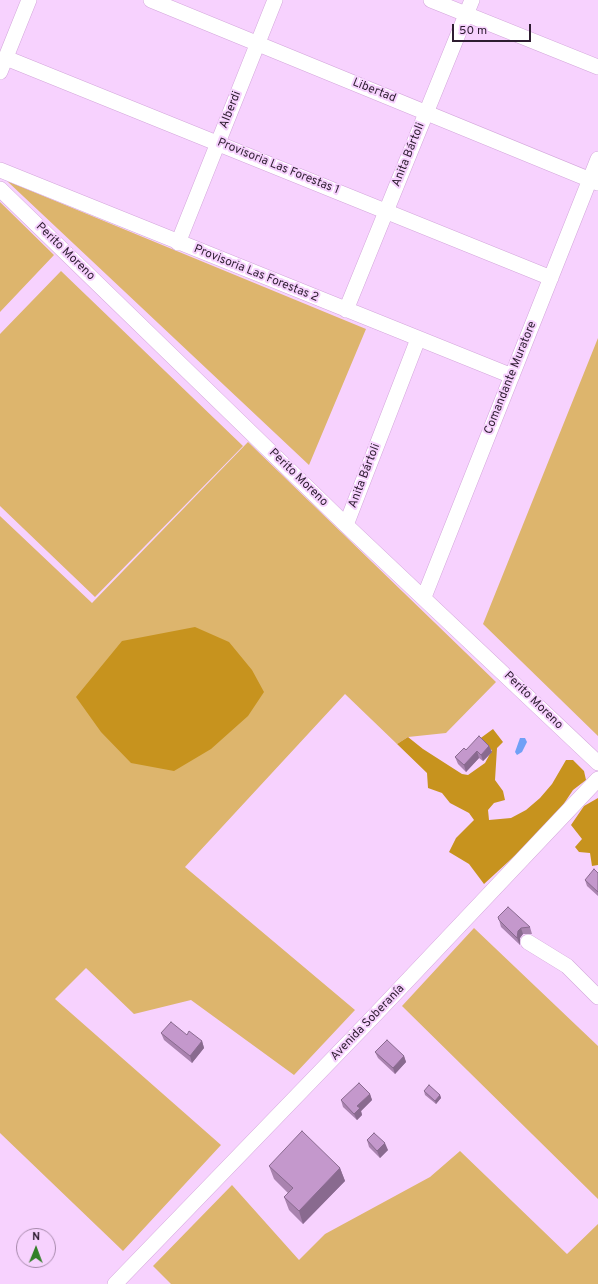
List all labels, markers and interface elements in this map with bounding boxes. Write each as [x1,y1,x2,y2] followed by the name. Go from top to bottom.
[454,16,533,42] scale bar
[459,23,487,39] text: 50 m
[350,76,398,106] street label: Libertad
[217,89,245,131] street label: Alberdi
[390,121,428,189] street label: Anita Bártoli
[215,136,341,198] street label: Provisoria Las Forestas 1
[32,220,98,284] street label: Perito Moreno
[192,242,320,306] street label: Provisoria Las Forestas 2
[482,319,540,437] street label: Comandante Muratore
[346,442,384,510] street label: Anita Bártoli
[265,446,331,510] street label: Perito Moreno
[500,669,566,733] street label: Perito Moreno
[328,982,408,1064] street label: Avenida Soberanía
[16,1228,56,1268] north arrow
[32,1230,40,1244] text: N

